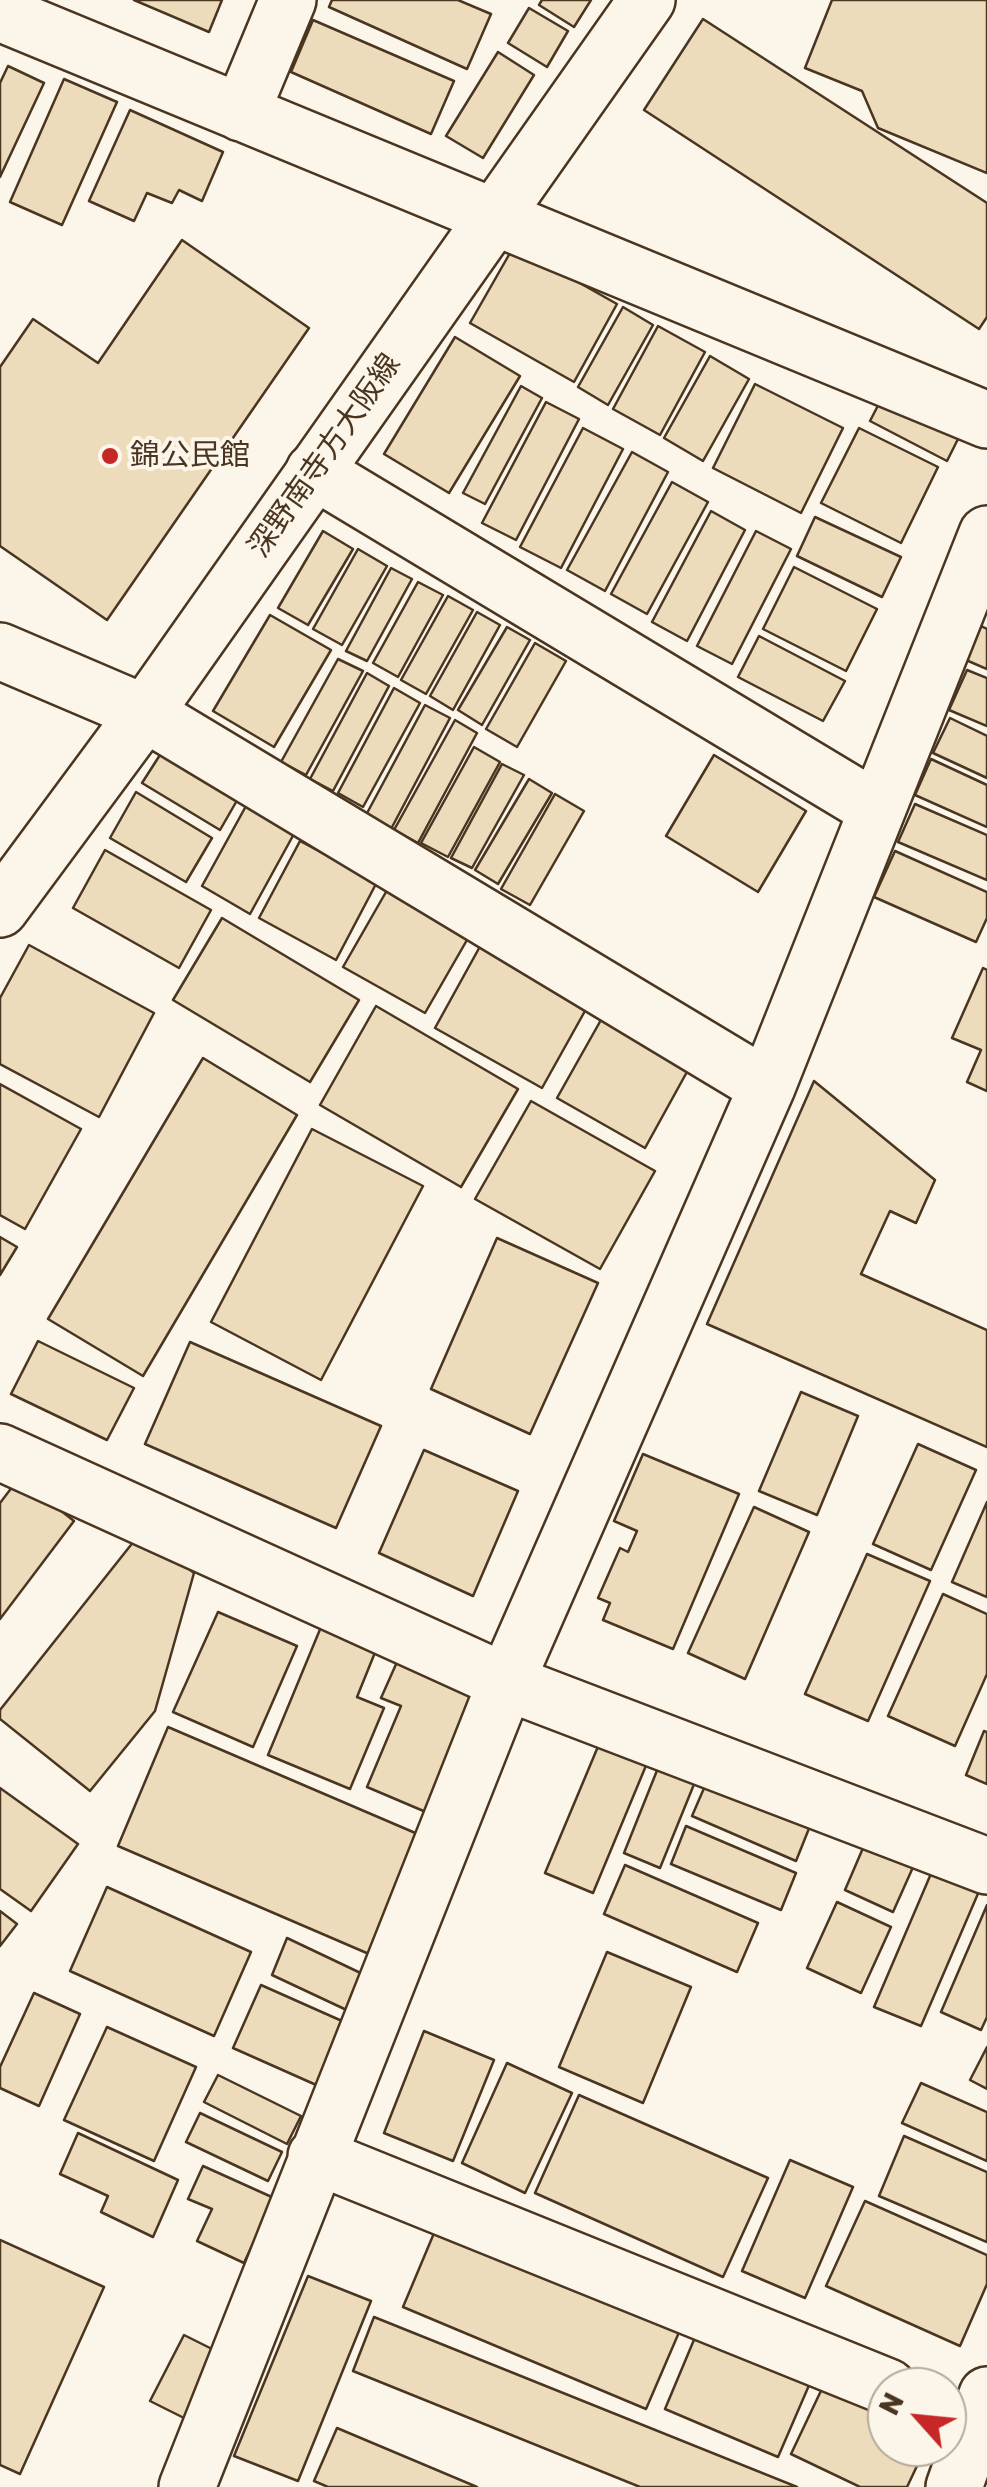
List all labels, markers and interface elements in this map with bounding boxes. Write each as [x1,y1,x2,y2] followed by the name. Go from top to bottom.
[241,347,409,565] street label: 深野南寺方大阪線
[130,438,250,474] place label: 錦公民館
[99,445,121,467] marker: 錦公民館
[867,2367,967,2467] north arrow
[872,2388,911,2421] text: N

